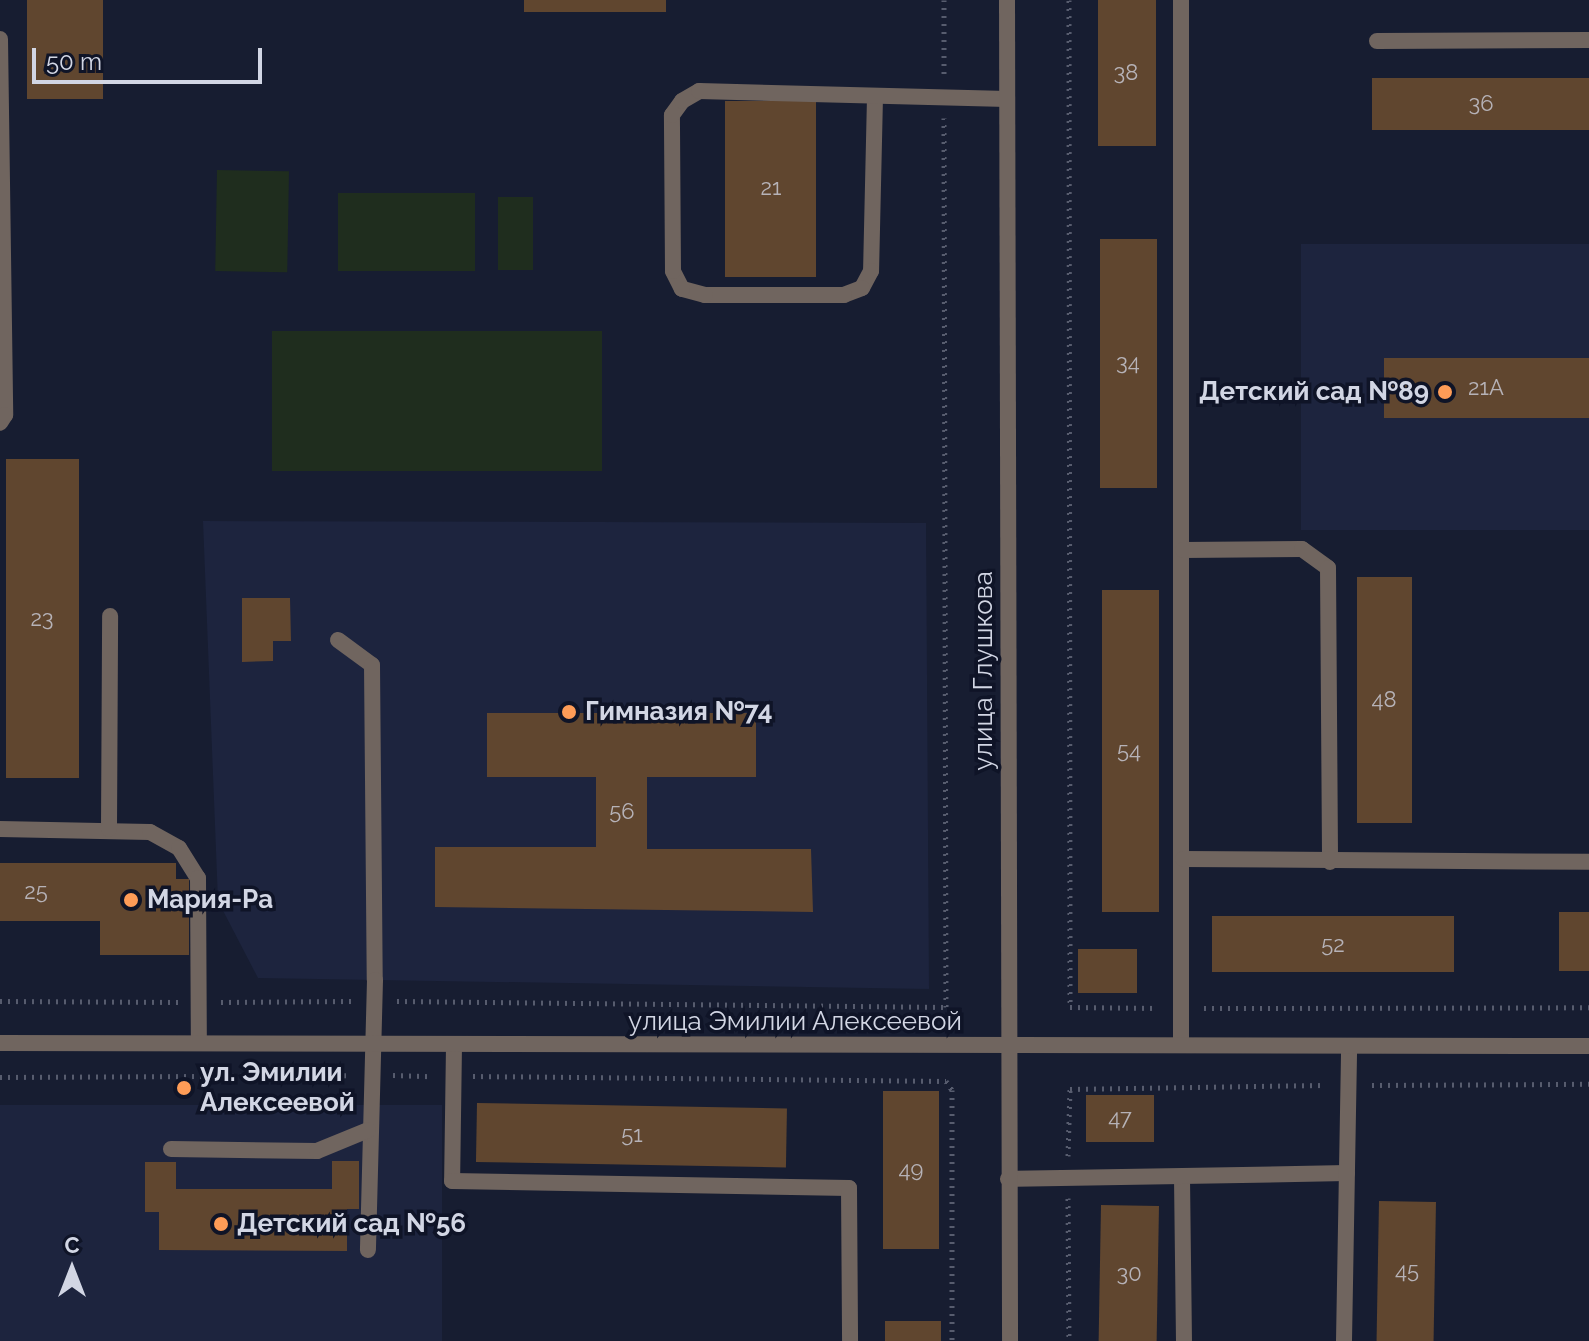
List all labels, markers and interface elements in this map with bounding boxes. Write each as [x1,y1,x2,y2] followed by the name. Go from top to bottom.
[36,32,266,82] scale bar
[46,47,102,76] text: 50 m
[1114,60,1138,86] house number: 38
[1468,91,1494,117] house number: 36
[761,175,781,201] house number: 21
[1116,350,1140,376] house number: 34
[1468,375,1504,401] house number: 21А
[1199,376,1429,408] place label: Детский сад №89
[1436,383,1454,401] marker: Детский сад №89
[968,571,1000,771] street label: улица Глушкова
[30,606,54,632] house number: 23
[1371,687,1397,713] house number: 48
[585,696,773,728] place label: Гимназия №74
[560,703,578,721] marker: Гимназия №74
[1117,738,1141,764] house number: 54
[609,799,635,825] house number: 56
[24,879,48,905] house number: 25
[147,884,273,916] place label: Мария-Ра
[122,891,140,909] marker: Мария-Ра
[1321,932,1345,958] house number: 52
[628,1006,962,1038] street label: улица Эмилии Алексеевой
[200,1057,355,1118] place label: ул. Эмилии Алексеевой
[175,1079,193,1097] marker: ул. Эмилии Алексеевой
[1108,1105,1132,1131] house number: 47
[621,1122,643,1148] house number: 51
[899,1157,923,1183] house number: 49
[237,1208,466,1240] place label: Детский сад №56
[212,1215,230,1233] marker: Детский сад №56
[32,1229,112,1309] north arrow
[64,1232,80,1258] text: С
[1395,1258,1419,1284] house number: 45
[1116,1261,1142,1287] house number: 30

